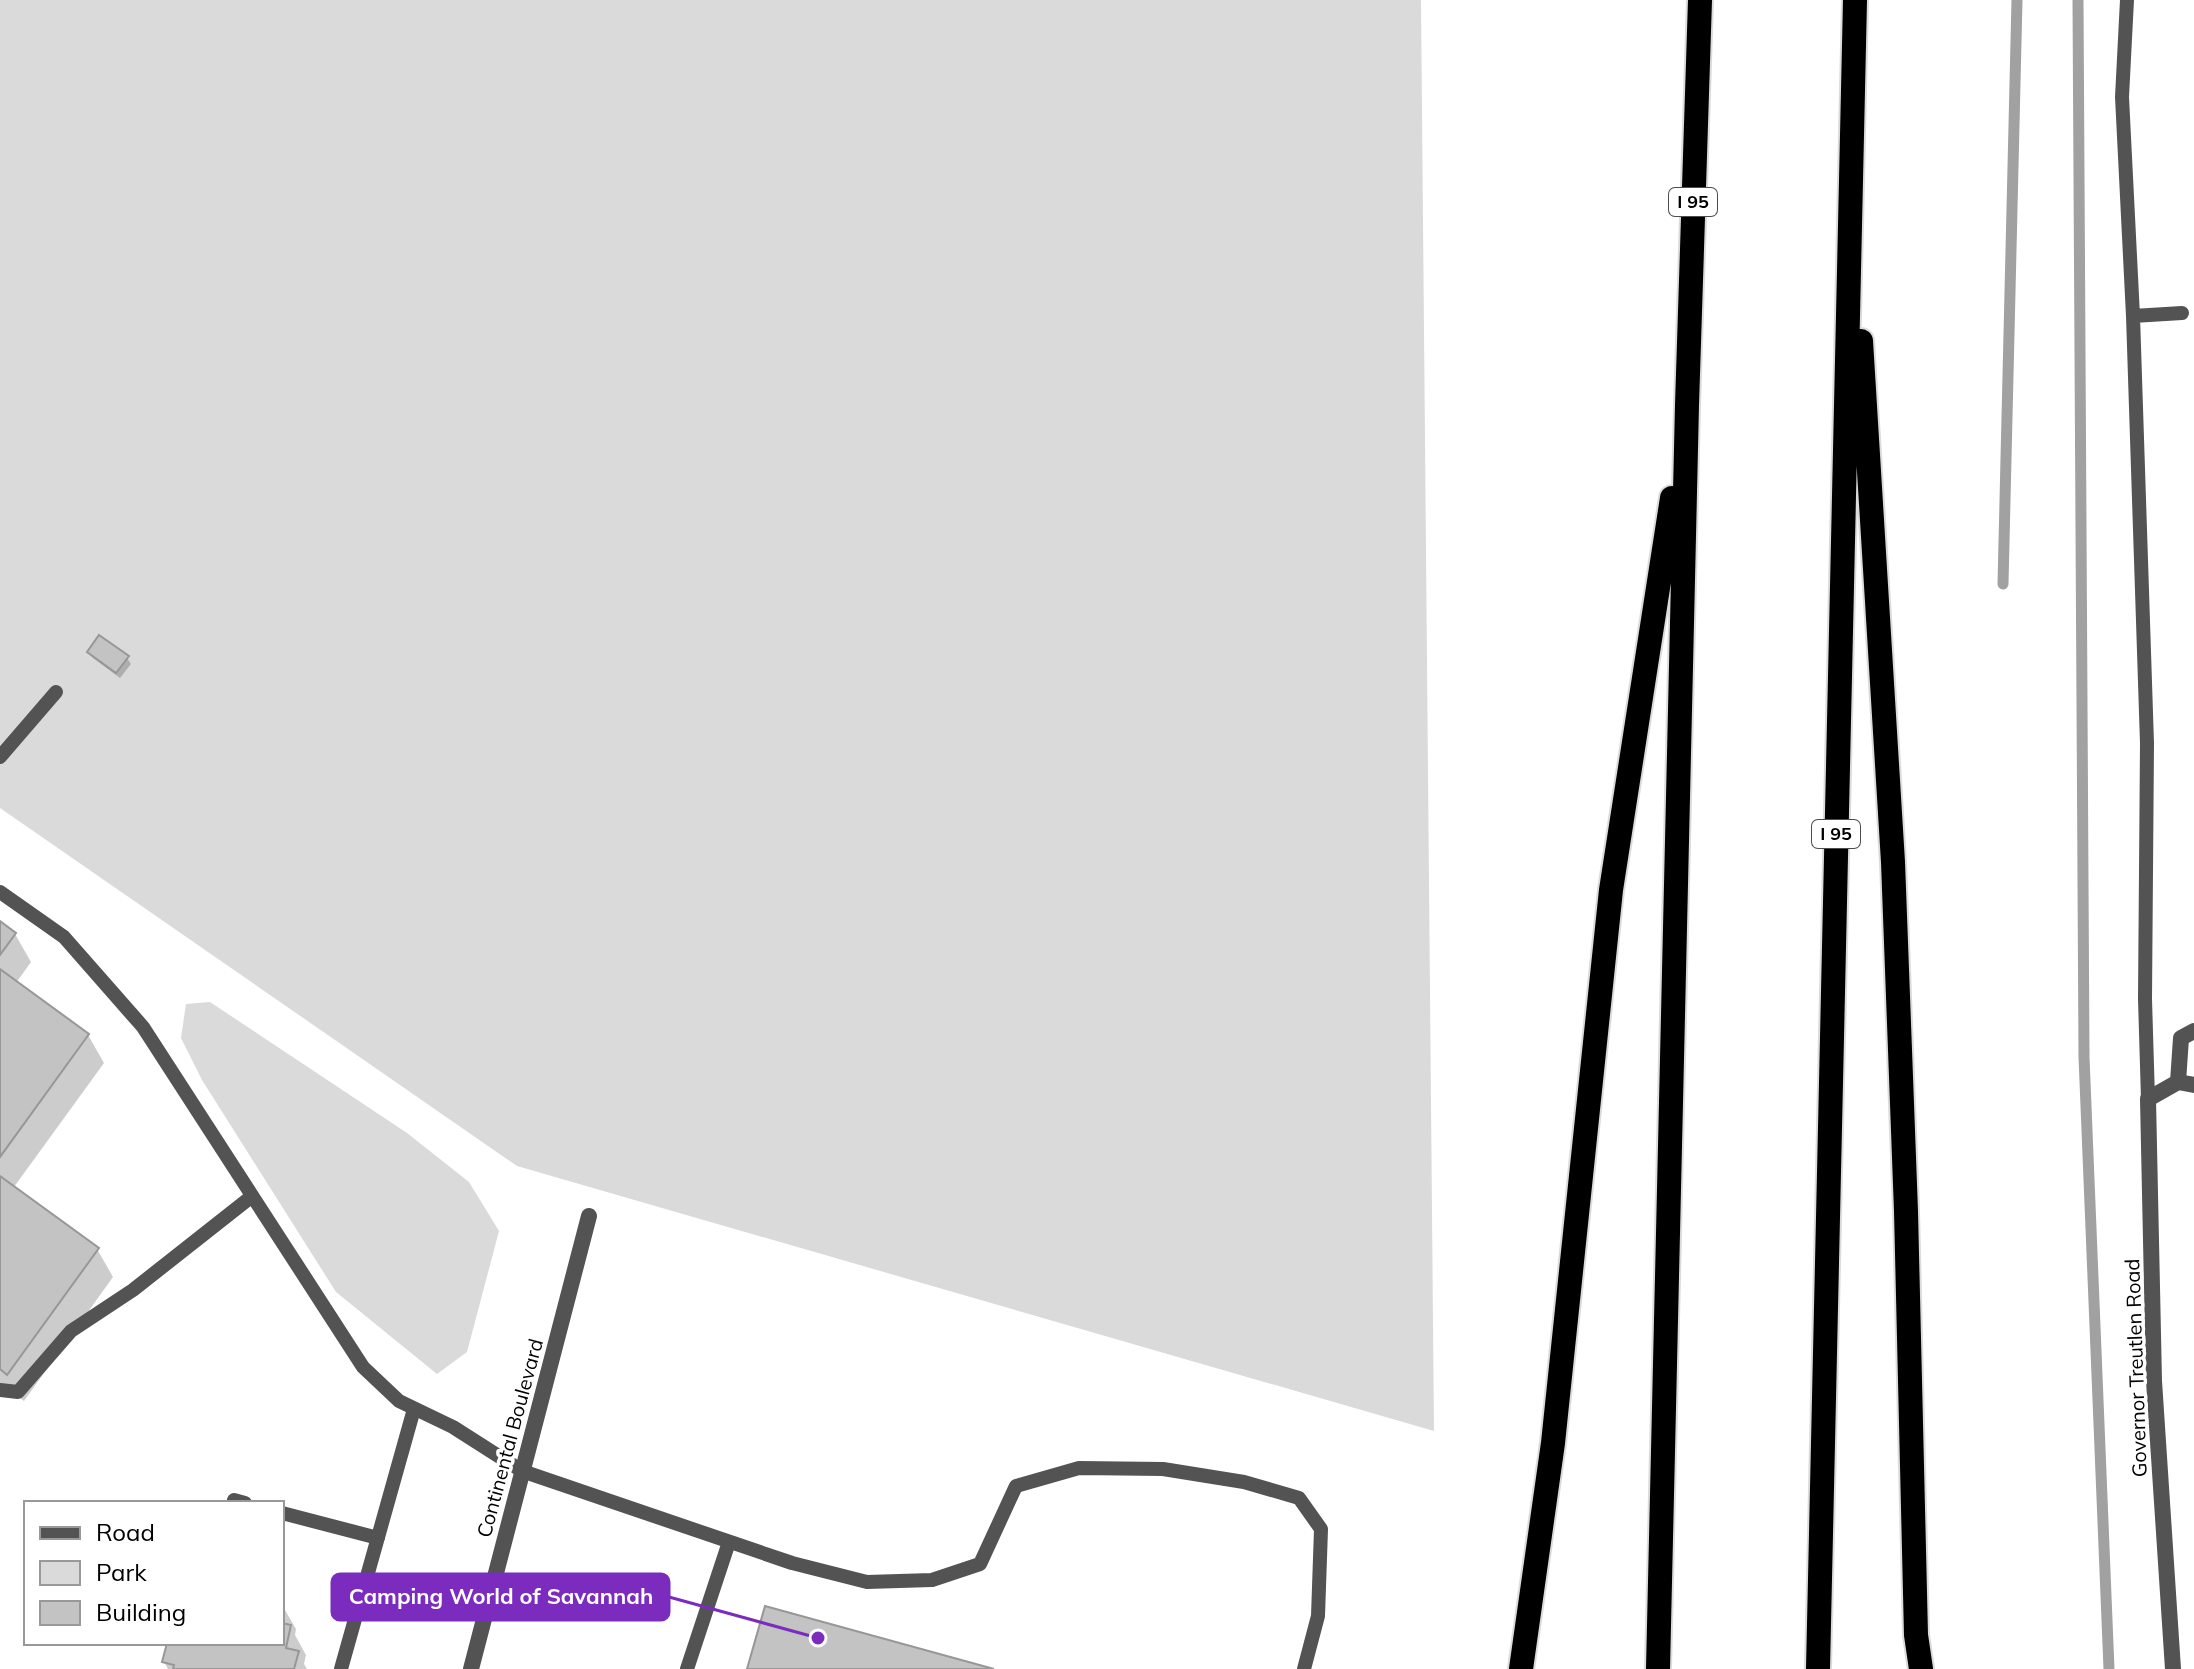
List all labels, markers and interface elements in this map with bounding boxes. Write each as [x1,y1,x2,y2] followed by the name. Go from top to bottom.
[1669,188,1717,216] road number: I 95
[1812,820,1860,848] road number: I 95
[2119,1258,2152,1478] street label: Governor Treutlen Road
[471,1336,548,1540] street label: Continental Boulevard
[24,1501,284,1645] legend
[96,1517,155,1547] text: Road
[96,1557,147,1587] text: Park
[332,1574,669,1620] callout: Camping World of Savannah
[349,1582,653,1610] text: Camping World of Savannah
[96,1597,186,1627] text: Building

